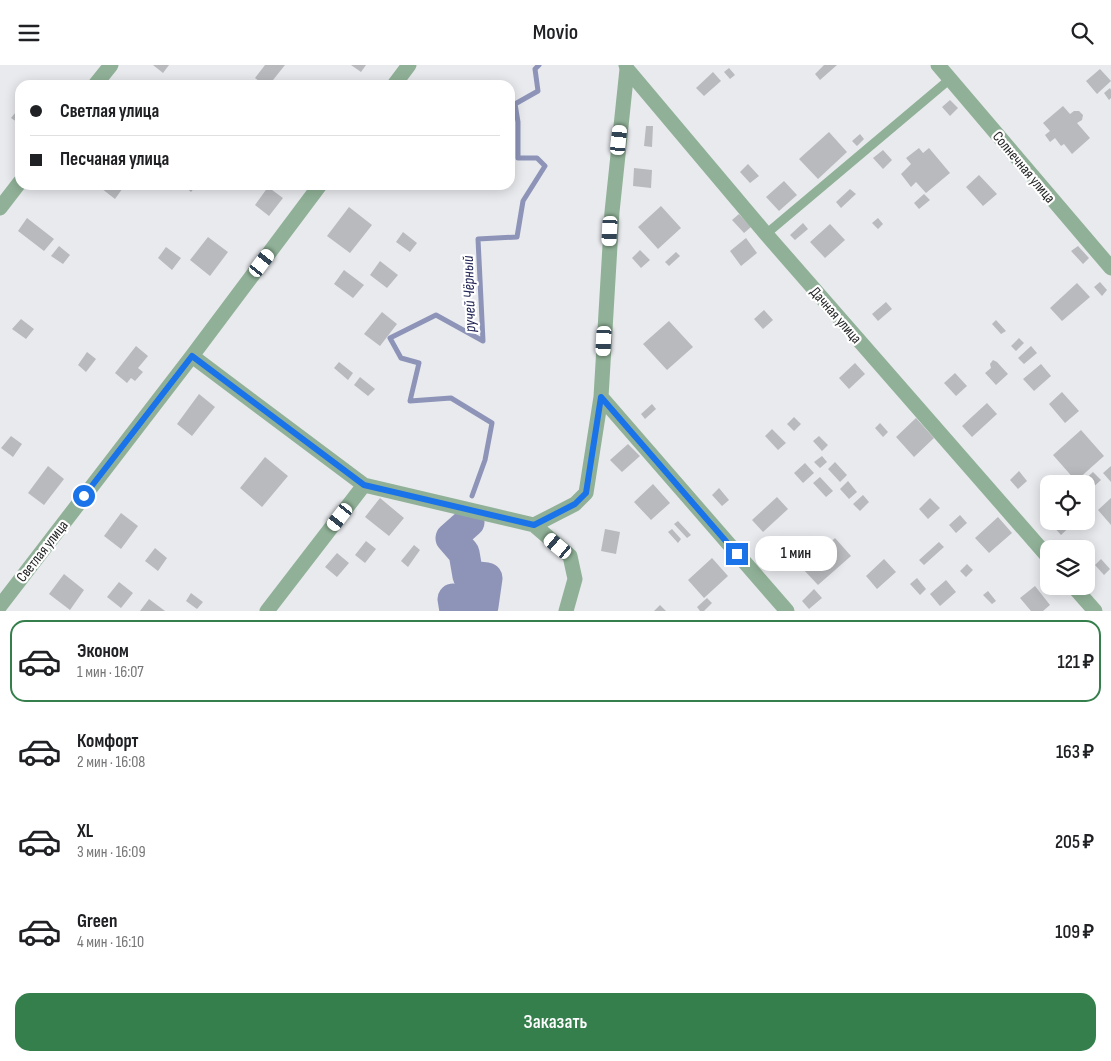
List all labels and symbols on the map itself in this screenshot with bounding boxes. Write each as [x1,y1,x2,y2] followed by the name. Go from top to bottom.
[609,124,628,156] car
[988,128,1059,207] street label: Солнечная улица
[601,216,618,246] car
[246,247,277,279] car
[459,255,480,334] water label: ручей Чёрный
[806,283,866,348] street label: Дачная улица
[595,326,612,356] car
[73,485,95,507] route start
[324,501,355,533] car
[12,516,73,586] street label: Светлая улица
[541,531,574,561] car
[754,537,837,571] callout: 1 мин
[726,543,748,565] route end

